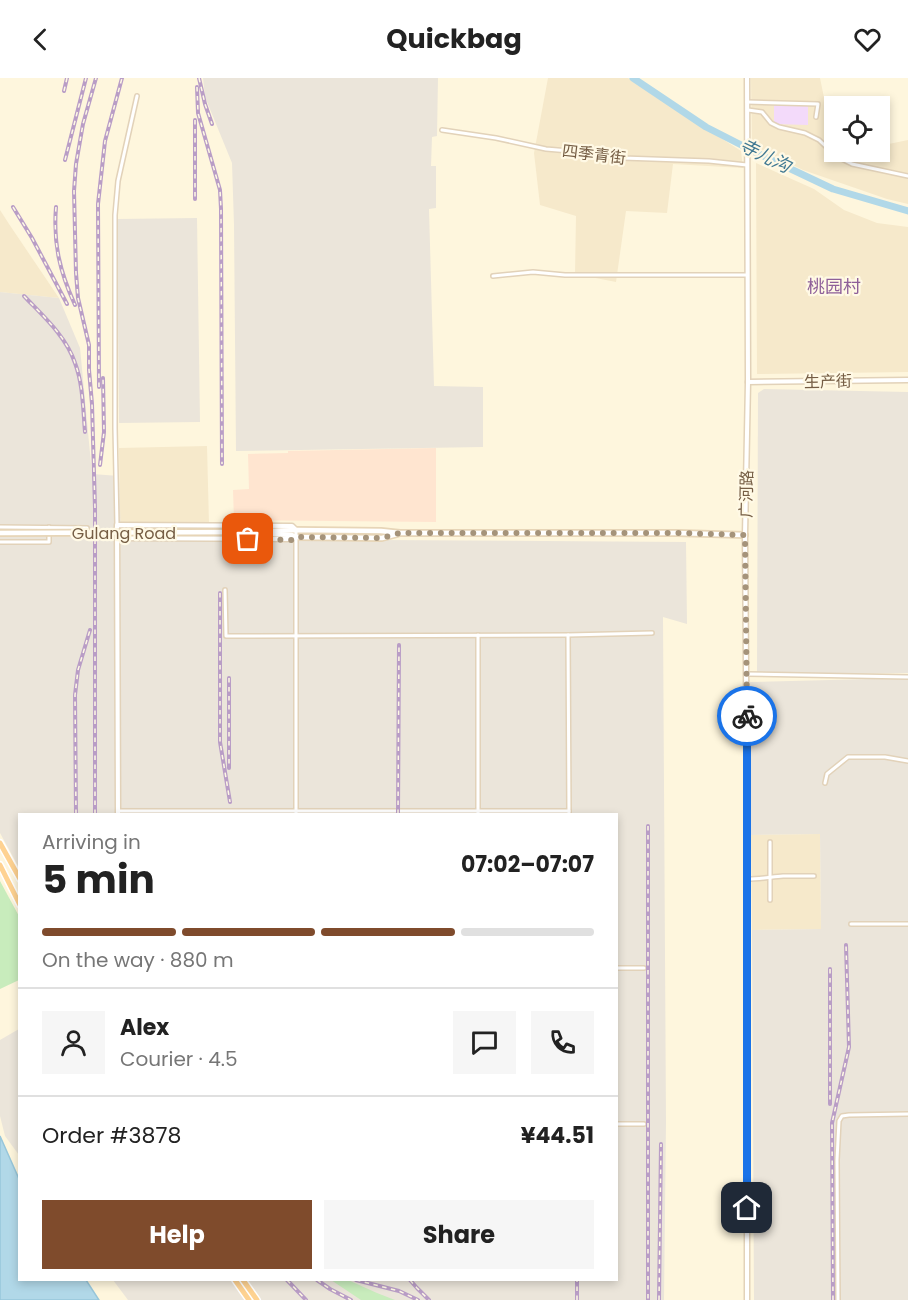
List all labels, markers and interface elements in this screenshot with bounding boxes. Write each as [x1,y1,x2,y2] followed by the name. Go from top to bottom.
[386,20,522,57] text: Quickbag
[24,23,57,56] icon: back
[851,23,884,56] icon: heart
[824,96,890,162] map controls
[824,96,890,162] button: locate
[735,132,797,179] water label: 寺儿沟
[561,139,627,170] street label: 四季青街
[807,274,861,299] district label: 桃园村
[804,370,852,393] street label: 生产街
[735,470,758,518] street label: 广河路
[222,513,273,564] pin
[72,522,176,545] street label: Gulang Road
[231,522,264,555] icon: bag
[717,686,777,746] courier
[731,700,764,733] icon: bike
[42,828,141,856] text: Arriving in
[461,849,594,880] text: 07:02–07:07
[42,852,155,907] text: 5 min
[42,946,234,974] text: On the way · 880 m
[42,1011,105,1074] button: person
[453,1011,516,1074] button: chat
[531,1011,594,1074] button: phone
[120,1012,169,1043] text: Alex
[120,1045,238,1073] text: Courier · 4.5
[42,1120,181,1151] text: Order #3878
[521,1120,594,1151] text: ¥44.51
[721,1182,772,1233] pin
[730,1191,763,1224] icon: home
[42,1200,312,1269] button: Help
[324,1200,594,1269] button: Share

